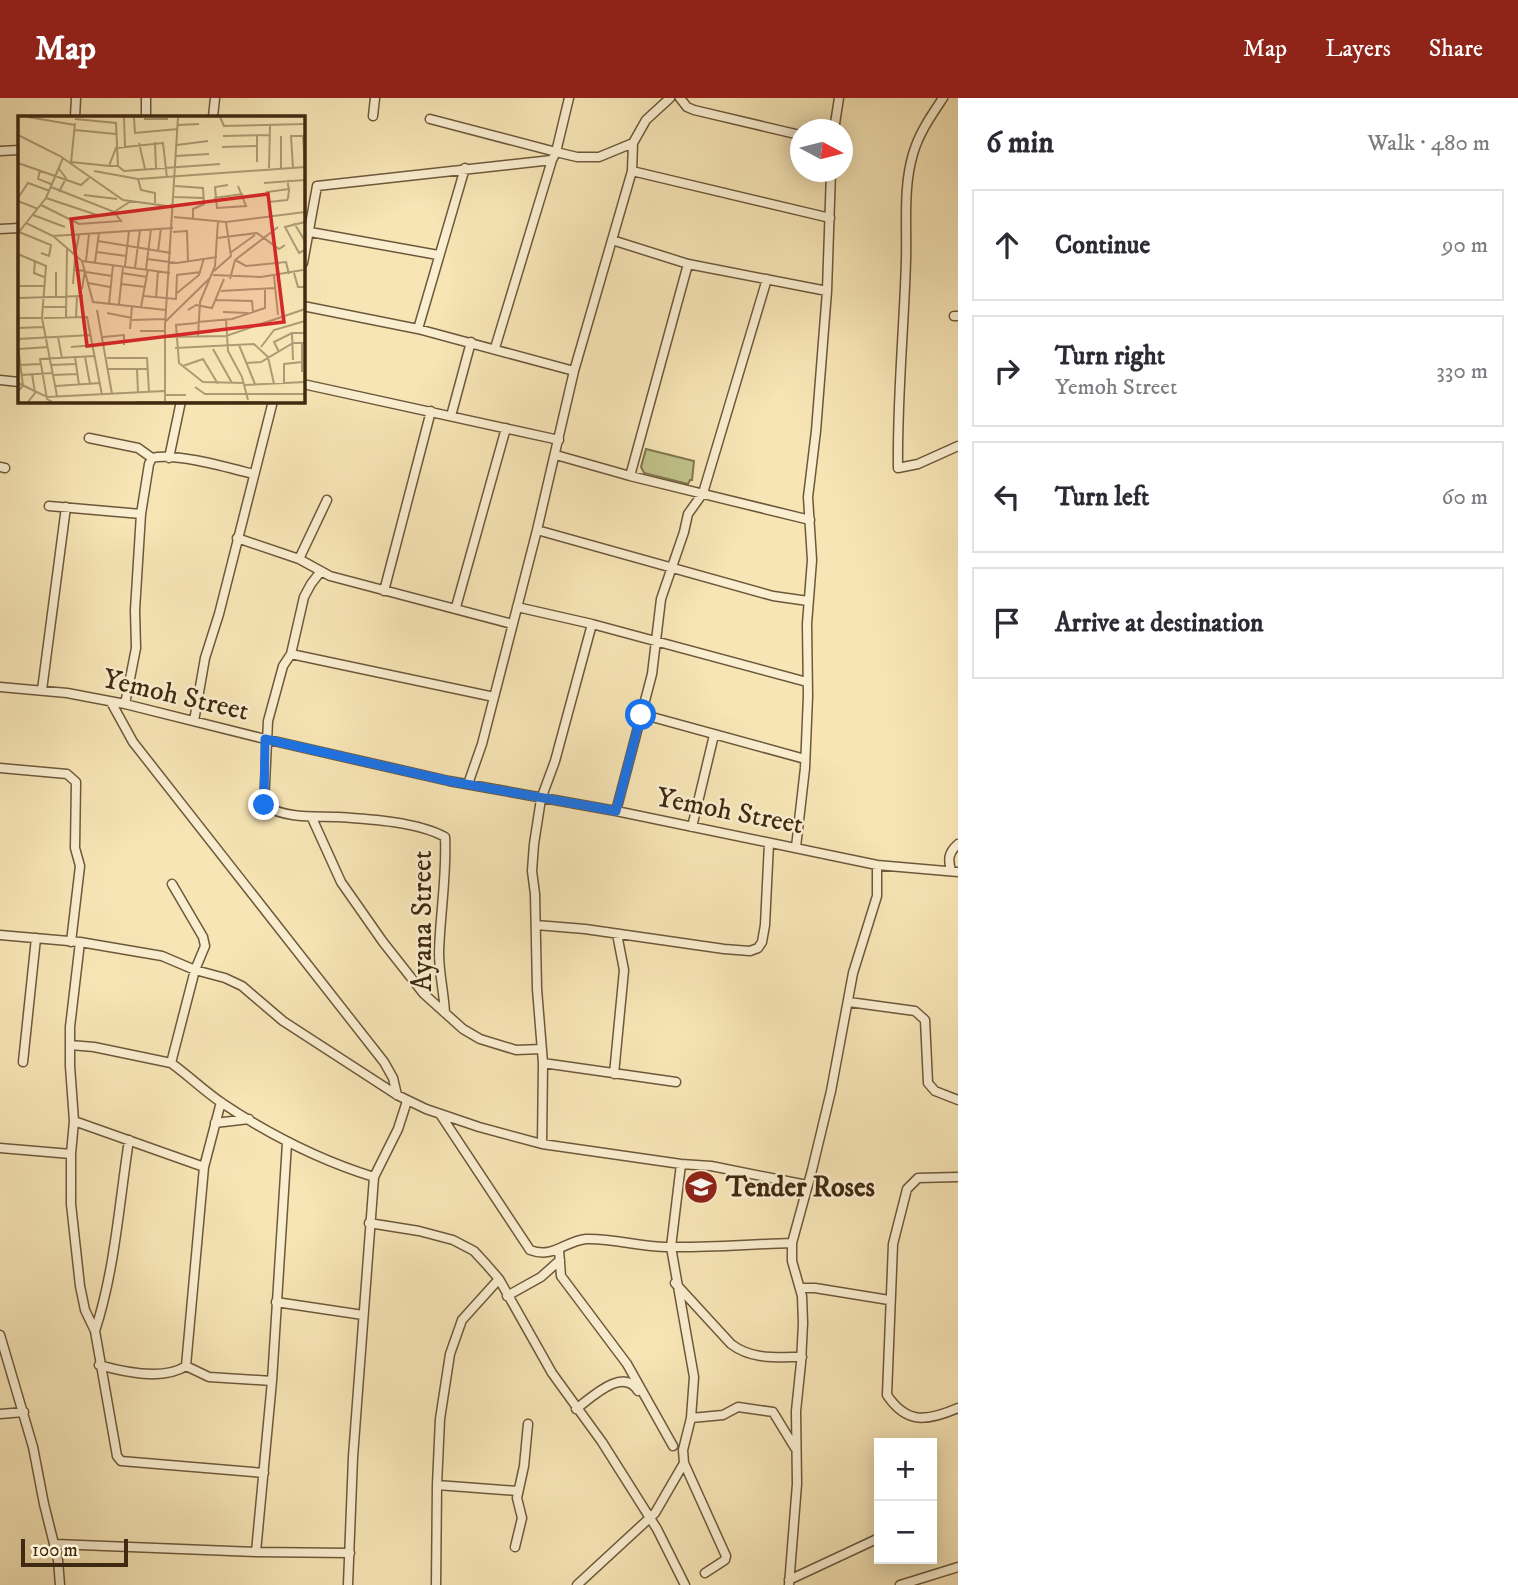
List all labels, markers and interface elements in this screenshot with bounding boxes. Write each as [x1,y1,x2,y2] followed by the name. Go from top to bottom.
[35,29,96,70] text: Map
[1243,34,1287,64] text: Map
[1325,34,1391,64] text: Layers
[1429,34,1483,64] text: Share
[18,116,304,402] inset map
[790,119,853,182] north arrow
[986,125,1054,162] text: 6 min
[1367,129,1490,158] text: Walk · 480 m
[988,226,1026,264] icon: ahead
[1055,229,1150,262] text: Continue
[1442,231,1488,260] text: 90 m
[1055,340,1165,373] text: Turn right
[988,352,1026,390] icon: right
[1436,357,1488,386] text: 330 m
[1055,373,1177,402] text: Yemoh Street
[988,478,1026,516] icon: left
[1055,481,1149,514] text: Turn left
[1441,483,1488,512] text: 60 m
[988,604,1026,642] icon: arrive
[1055,607,1264,640] text: Arrive at destination
[100,661,252,729] street label: Yemoh Street
[625,699,656,730] route start
[654,780,806,842] street label: Yemoh Street
[248,789,279,820] route end
[405,850,440,992] street label: Ayana Street
[682,1168,720,1206] school or university icon: Tender Roses
[725,1170,876,1205] place label: Tender Roses
[874,1438,937,1564] map controls
[874,1438,937,1501] button: +
[874,1501,937,1564] button: −
[21,1536,128,1568] scale bar
[32,1539,78,1562] text: 100 m

